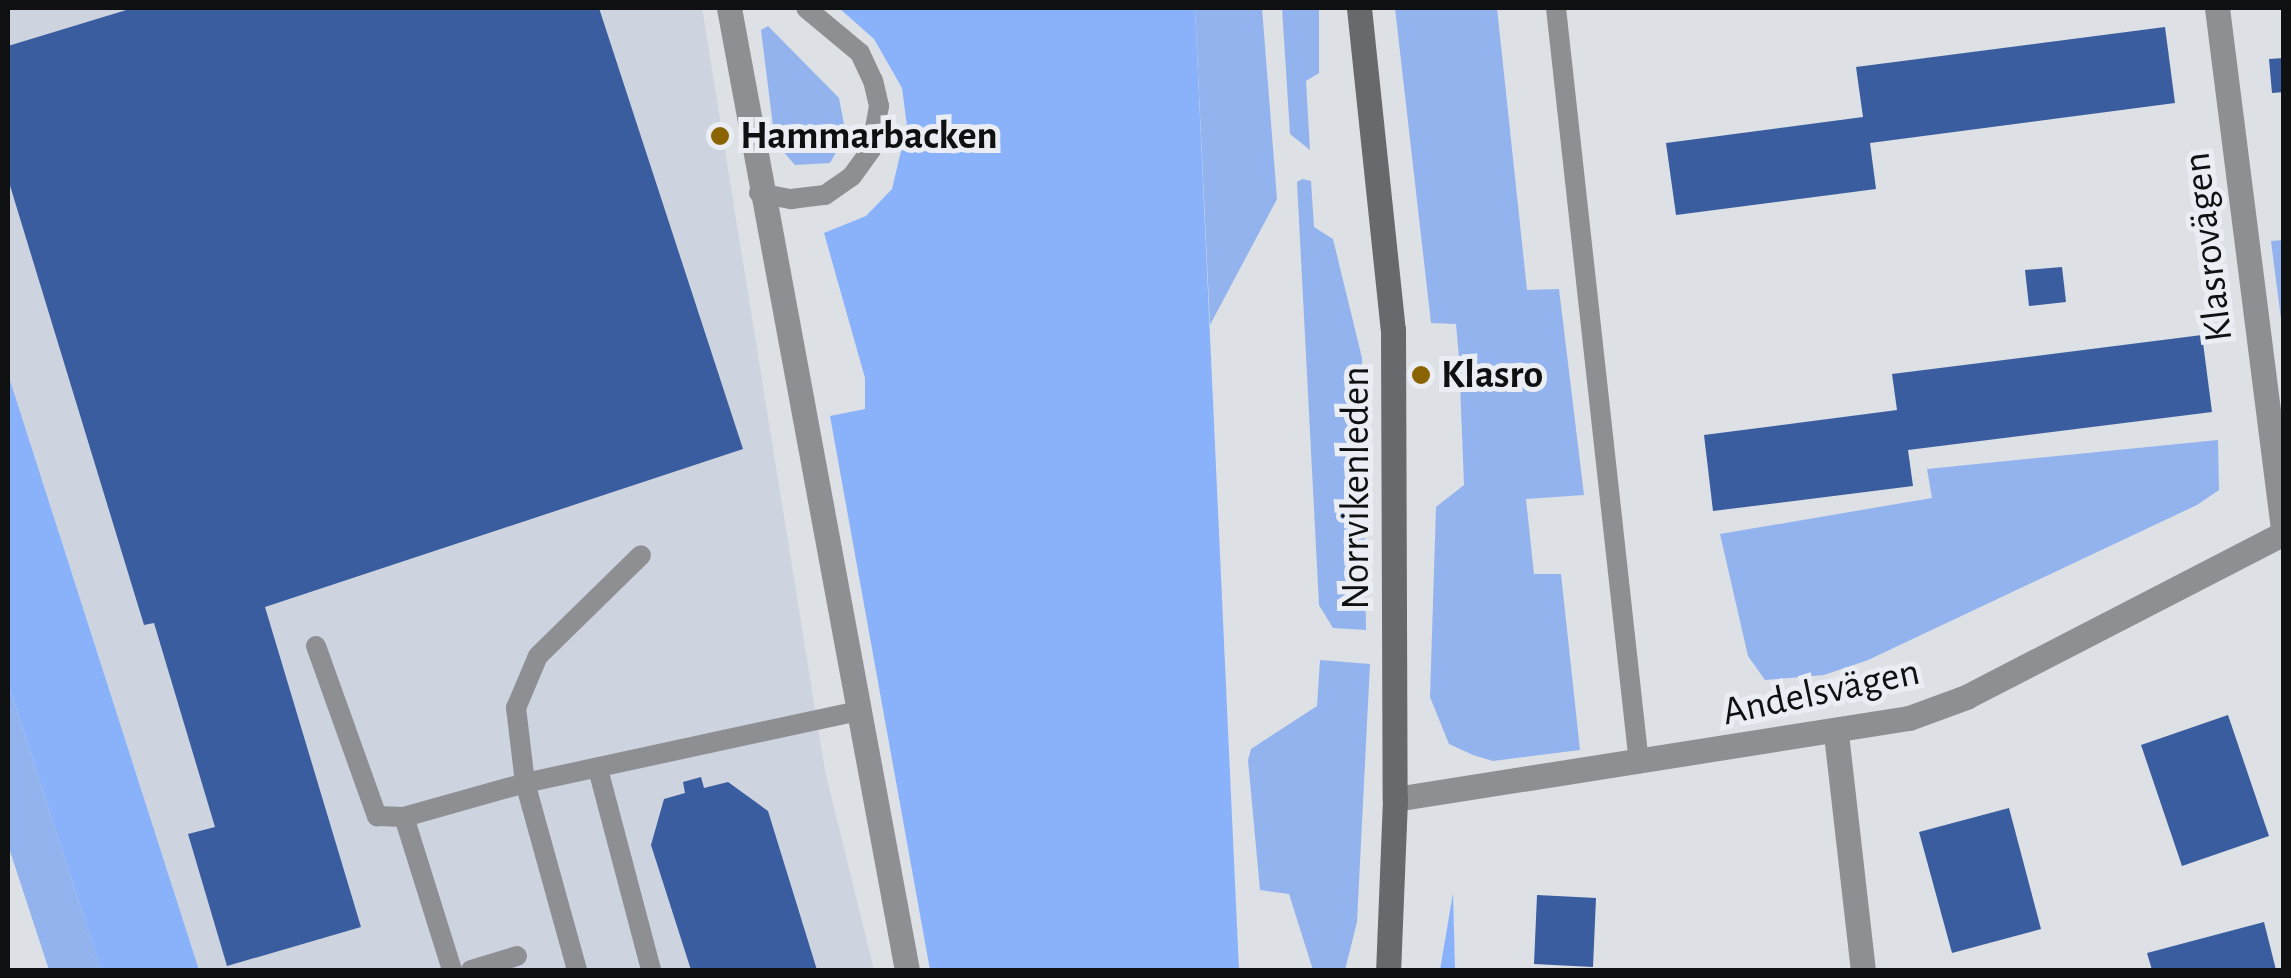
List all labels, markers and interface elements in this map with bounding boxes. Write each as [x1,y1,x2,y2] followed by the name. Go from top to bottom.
[740,112,998,160] place label: Hammarbacken
[709,125,731,147] marker: Hammarbacken
[2173,150,2243,344] street label: Klasrovägen
[1441,351,1543,399] place label: Klasro
[1410,364,1432,386] marker: Klasro
[1332,366,1380,610] street label: Norrvikenleden
[1718,648,1924,736] street label: Andelsvägen

